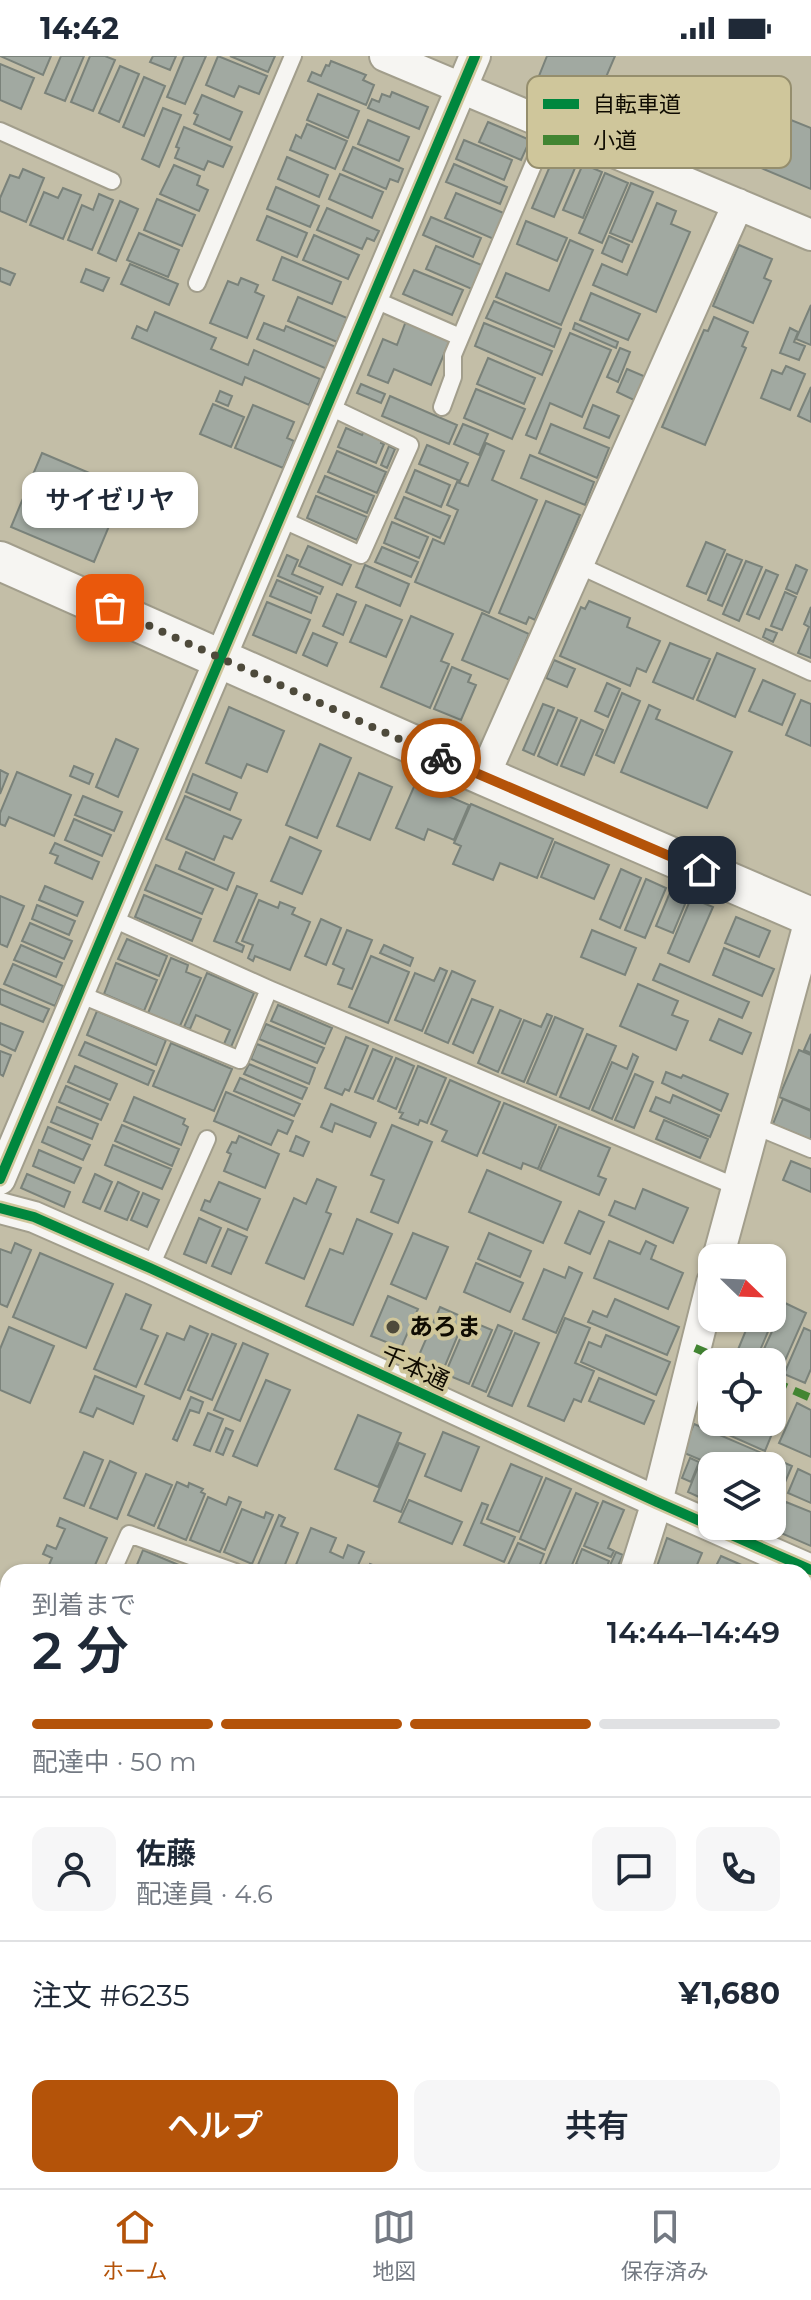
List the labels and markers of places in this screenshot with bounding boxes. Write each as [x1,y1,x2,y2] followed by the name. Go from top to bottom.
[22,472,198,528] callout: サイゼリヤ
[76,574,144,642] pin
[668,836,736,904] pin
[409,1312,481,1341] place label: あろま
[384,1318,402,1336] marker: あろま

